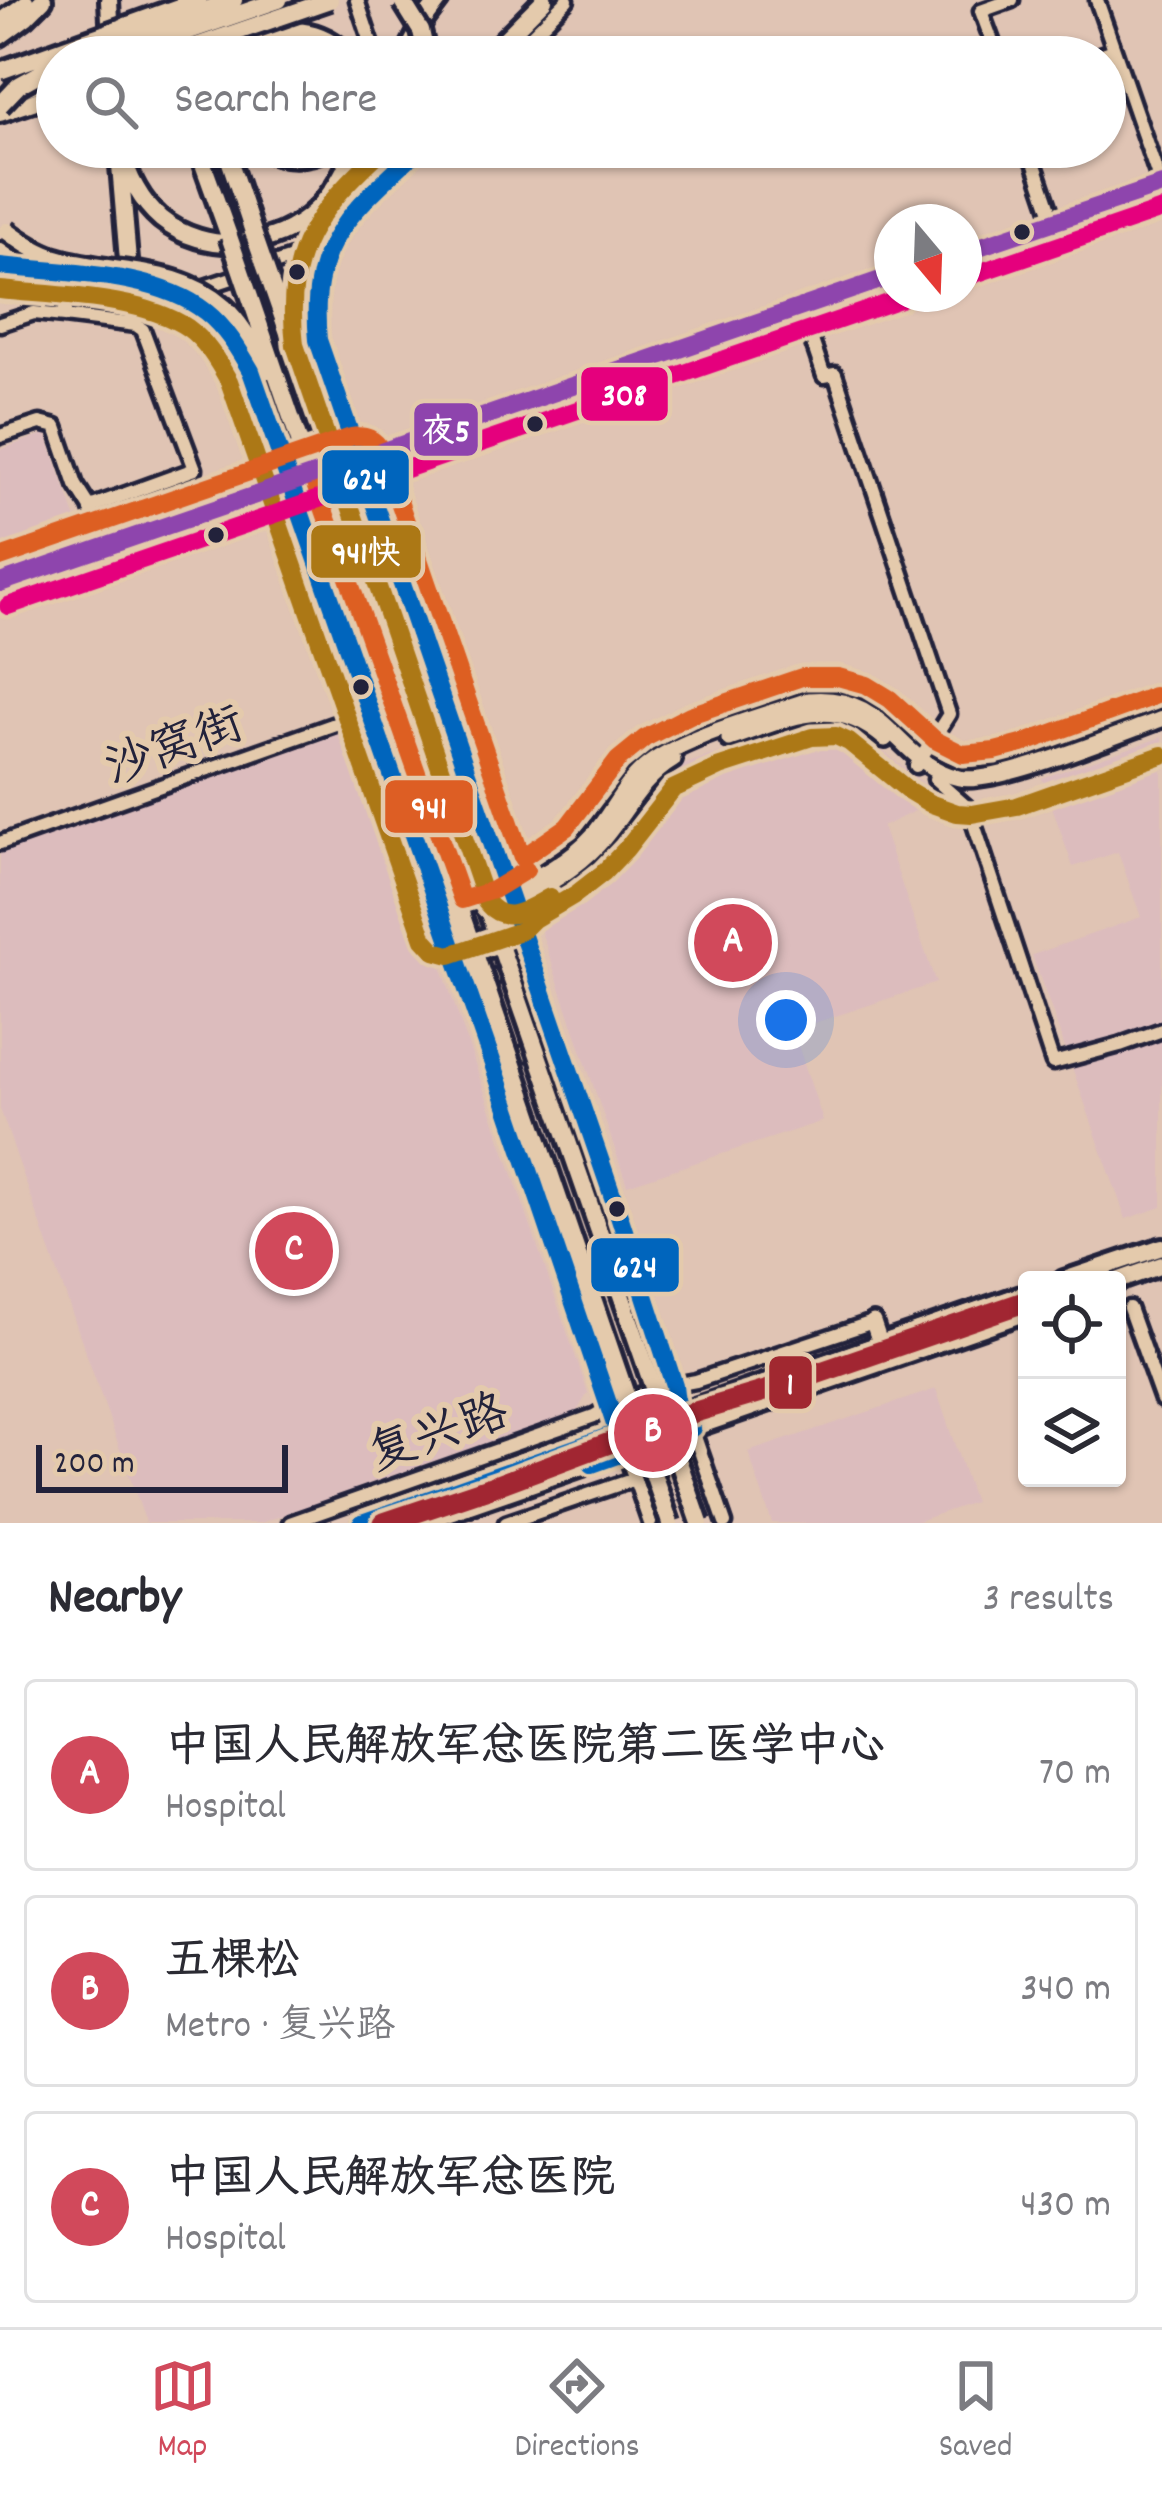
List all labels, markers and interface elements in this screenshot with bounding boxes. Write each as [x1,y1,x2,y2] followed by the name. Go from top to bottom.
[36,36,1126,168] search box
[78,69,144,135] icon: search
[174,70,377,134] text: Search here
[874,204,982,312] north arrow
[1011,221,1033,243] unlabelled marker
[286,261,308,283] unlabelled marker
[579,365,670,423] line badge: 308
[601,375,647,422] text: 308
[412,401,480,458] line badge: 夜5
[422,411,470,458] text: 夜5
[524,413,546,435] unlabelled marker
[320,448,411,506] line badge: 624
[343,459,387,506] text: 624
[309,523,423,580] line badge: 941快
[205,524,227,546] unlabelled marker
[331,533,401,580] text: 941快
[350,676,372,698] unlabelled marker
[96,693,255,807] street label: 沙窝街
[383,778,475,835] line badge: 941
[411,788,447,835] text: 941
[694,898,772,988] pin: A
[756,990,816,1050] your location
[606,1198,628,1220] unlabelled marker
[255,1206,333,1296] pin: C
[589,1236,681,1294] line badge: 624
[613,1247,657,1294] text: 624
[1018,1271,1126,1487] map controls
[1018,1271,1126,1379] button: locate
[767,1354,814,1411] line badge: 1
[786,1364,794,1411] text: 1
[1018,1379,1126,1487] button: layers
[360,1381,519,1493] street label: 复兴路
[614,1388,692,1478] pin: B
[36,1439,288,1492] scale bar
[54,1442,135,1489] text: 200 m
[48,1565,181,1637] text: Nearby
[983,1574,1114,1629] text: 3 results
[165,1718,885,1782] text: 中国人民解放军总医院第二医学中心
[79,1748,101,1803] text: A
[1039,1748,1111,1803] text: 70 m
[165,1782,286,1837] text: Hospital
[165,1932,300,1996] text: 五棵松
[81,1964,99,2019] text: B
[1021,1964,1111,2019] text: 340 m
[165,2001,395,2056] text: Metro · 复兴路
[165,2150,615,2214] text: 中国人民解放军总医院
[80,2180,100,2235] text: C
[1021,2180,1111,2235] text: 430 m
[165,2214,286,2269] text: Hospital
[150,2353,216,2472] tab: Map
[515,2353,640,2472] tab: Directions
[939,2353,1012,2472] tab: Saved

